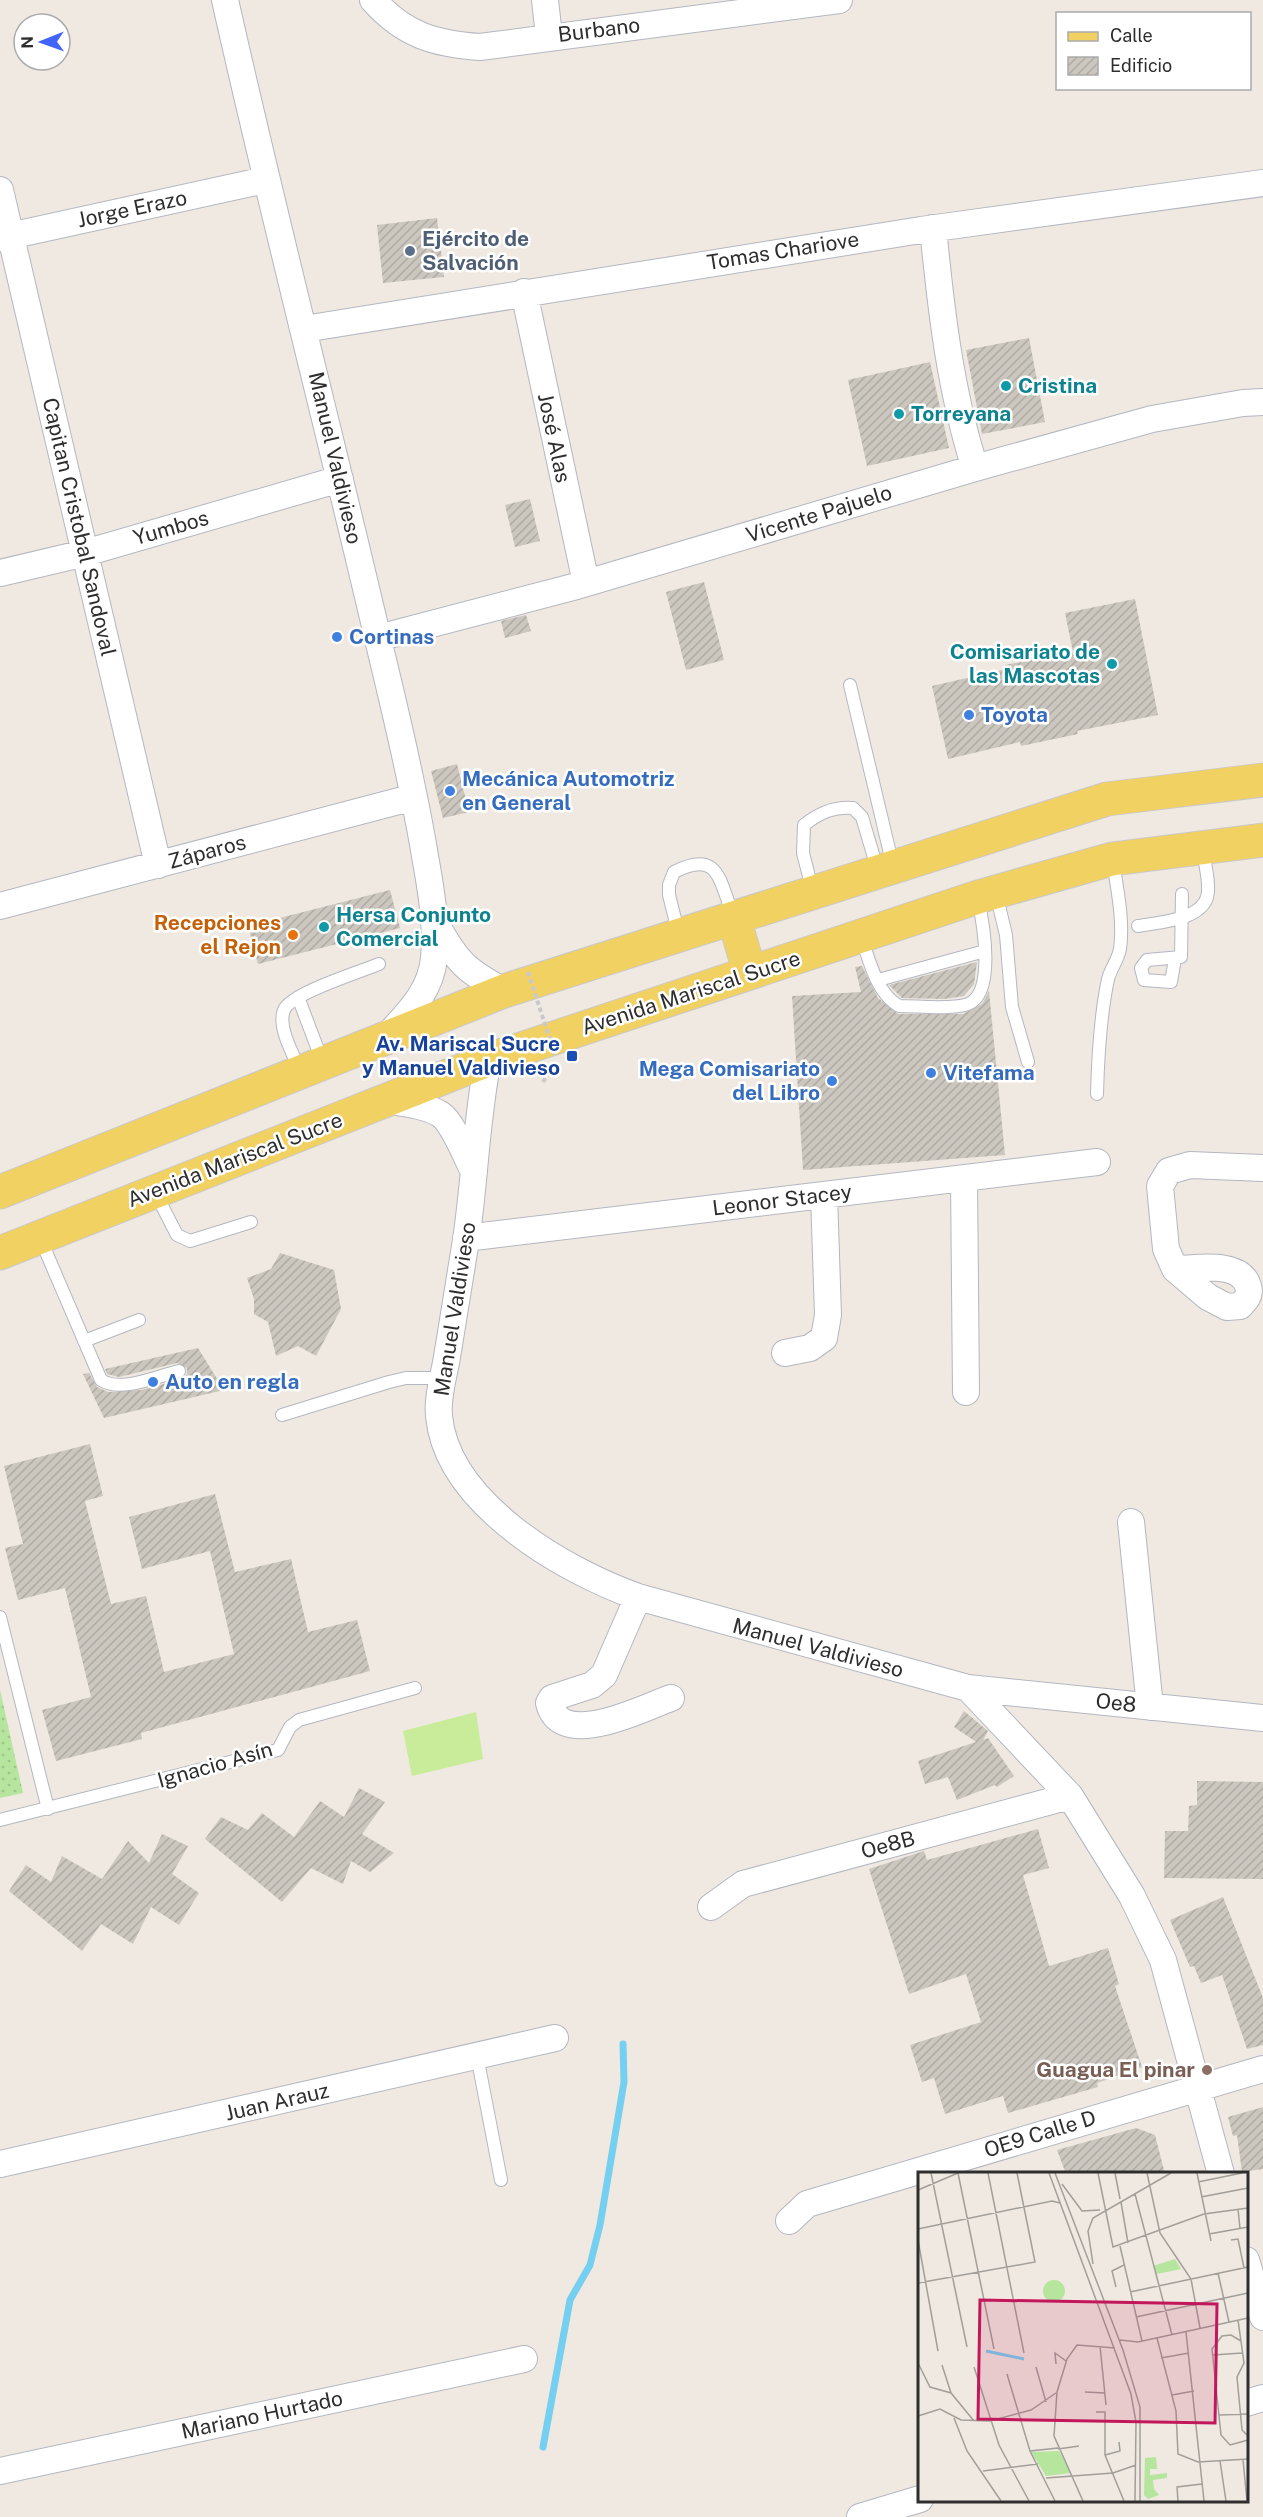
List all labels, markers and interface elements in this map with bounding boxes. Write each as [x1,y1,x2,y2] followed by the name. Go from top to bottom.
[12,12,72,72] north arrow
[556,12,641,47] street label: Burbano
[1056,12,1251,90] legend
[1110,25,1153,46] text: Calle
[18,36,37,49] text: N
[1110,55,1172,76] text: Edificio
[75,185,189,232] street label: Jorge Erazo
[422,226,529,275] place label: Ejército de Salvación
[705,226,861,275] street label: Tomas Chariove
[403,244,417,258] marker: Ejército de Salvación
[304,369,367,546] street label: Manuel Valdivieso
[1018,373,1097,398] place label: Cristina
[999,379,1013,393] marker: Cristina
[533,391,576,485] street label: José Alas
[38,395,121,658] street label: Capitan Cristobal Sandoval
[911,401,1011,426] place label: Torreyana
[892,407,906,421] marker: Torreyana
[743,479,895,548] street label: Vicente Pajuelo
[130,505,211,550] street label: Yumbos
[349,624,434,649] place label: Cortinas
[330,630,344,644] marker: Cortinas
[950,639,1100,688] place label: Comisariato de las Mascotas
[1105,657,1119,671] marker: Comisariato de las Mascotas
[981,702,1048,727] place label: Toyota
[962,708,976,722] marker: Toyota
[462,766,674,815] place label: Mecánica Automotriz en General
[443,784,457,798] marker: Mecánica Automotriz en General
[165,829,249,874] street label: Záparos
[336,902,491,951] place label: Hersa Conjunto Comercial
[154,910,281,959] place label: Recepciones el Rejon
[317,920,331,934] marker: Hersa Conjunto Comercial
[286,928,300,942] marker: Recepciones el Rejon
[578,945,803,1040] street label: Avenida Mariscal Sucre
[362,1031,560,1080] place label: Av. Mariscal Sucre y Manuel Valdivieso
[565,1049,579,1063] marker: Av. Mariscal Sucre y Manuel Valdivieso
[639,1056,820,1105] place label: Mega Comisariato del Libro
[943,1060,1035,1085] place label: Vitefama
[924,1066,938,1080] marker: Vitefama
[825,1074,839,1088] marker: Mega Comisariato del Libro
[124,1107,346,1212] street label: Avenida Mariscal Sucre
[711,1179,853,1220] street label: Leonor Stacey
[428,1220,481,1398] street label: Manuel Valdivieso
[165,1369,299,1394] place label: Auto en regla
[146,1375,160,1389] marker: Auto en regla
[730,1613,906,1682] street label: Manuel Valdivieso
[1094,1688,1138,1717] street label: Oe8
[154,1736,275,1793] street label: Ignacio Asín
[858,1825,918,1864] street label: Oe8B
[1036,2057,1195,2082] place label: Guagua El pinar
[1200,2063,1214,2077] marker: Guagua El pinar
[223,2077,331,2126] street label: Juan Arauz
[981,2105,1099,2162] street label: OE9 Calle D
[918,2172,1248,2502] inset map
[179,2385,345,2444] street label: Mariano Hurtado

